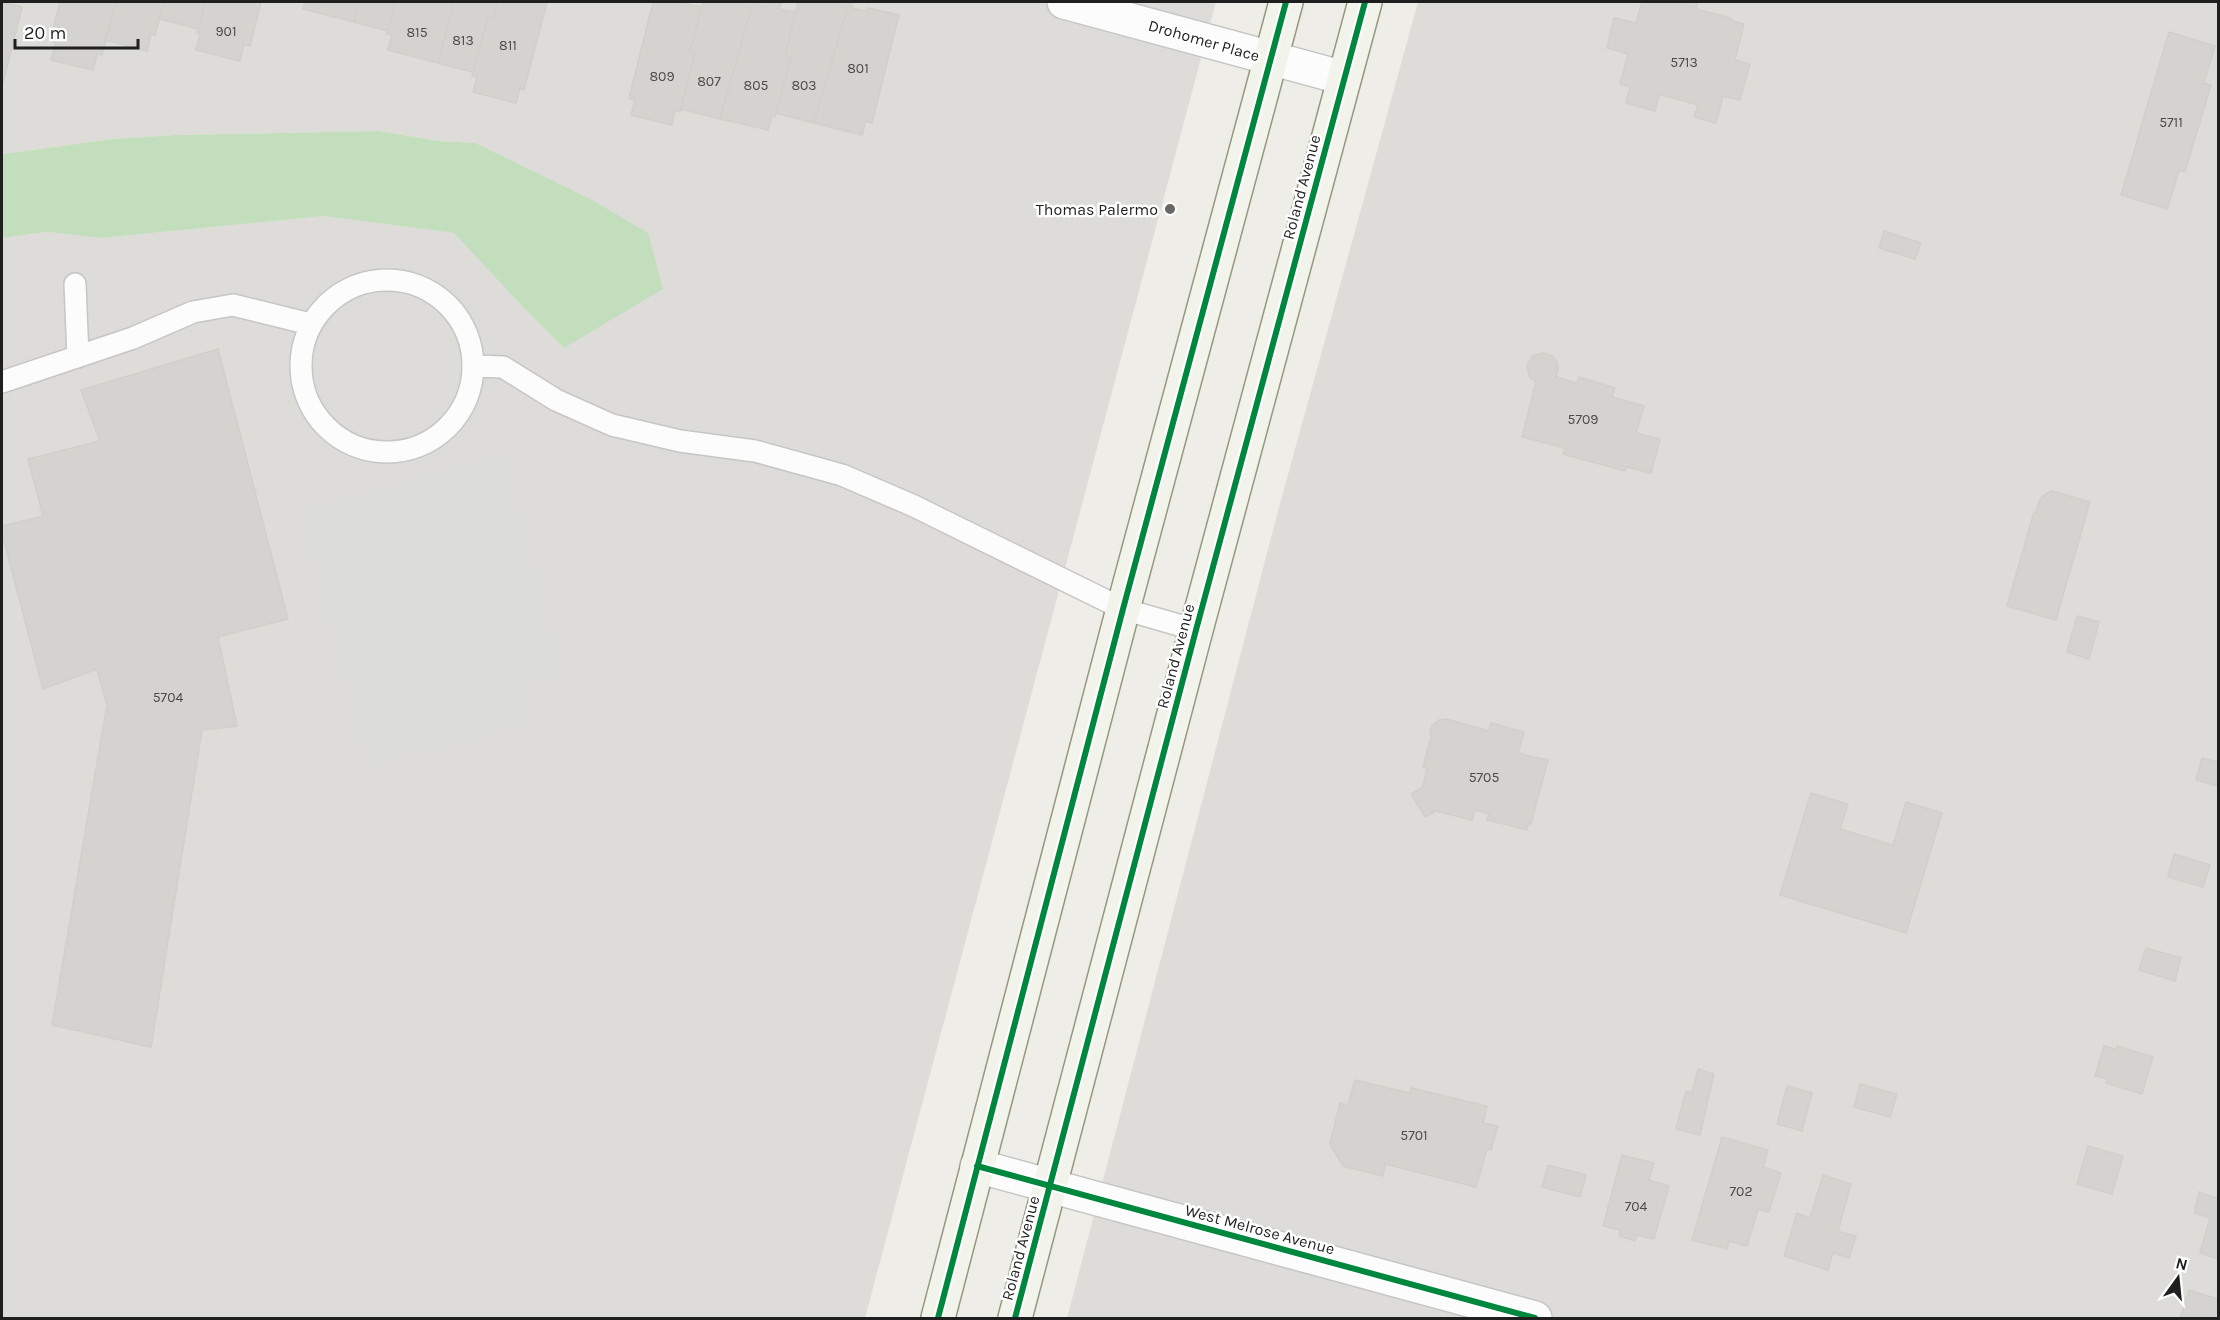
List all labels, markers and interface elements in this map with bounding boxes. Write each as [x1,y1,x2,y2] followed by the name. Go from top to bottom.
[15,12,138,50] scale bar
[1146,16,1262,65] street label: Drohomer Place
[24,22,66,44] text: 20 m
[215,23,237,40] house number: 901
[406,24,428,41] house number: 815
[452,32,474,49] house number: 813
[499,37,517,54] house number: 811
[1670,54,1698,71] house number: 5713
[847,60,869,77] house number: 801
[649,68,675,85] house number: 809
[697,73,721,90] house number: 807
[744,77,768,94] house number: 805
[791,77,817,94] house number: 803
[2159,114,2183,131] house number: 5711
[1278,133,1325,241] street label: Roland Avenue
[1036,200,1158,219] place label: Thomas Palermo
[1163,202,1177,216] marker: Thomas Palermo
[1568,411,1598,428] house number: 5709
[1152,602,1199,710] street label: Roland Avenue
[153,689,183,706] house number: 5704
[1469,769,1499,786] house number: 5705
[1400,1127,1428,1144] house number: 5701
[1730,1183,1753,1200] house number: 702
[997,1194,1044,1302] street label: Roland Avenue
[1625,1198,1648,1215] house number: 704
[1183,1200,1337,1259] street label: West Melrose Avenue
[2148,1248,2208,1308] north arrow
[2174,1253,2190,1275] text: N

